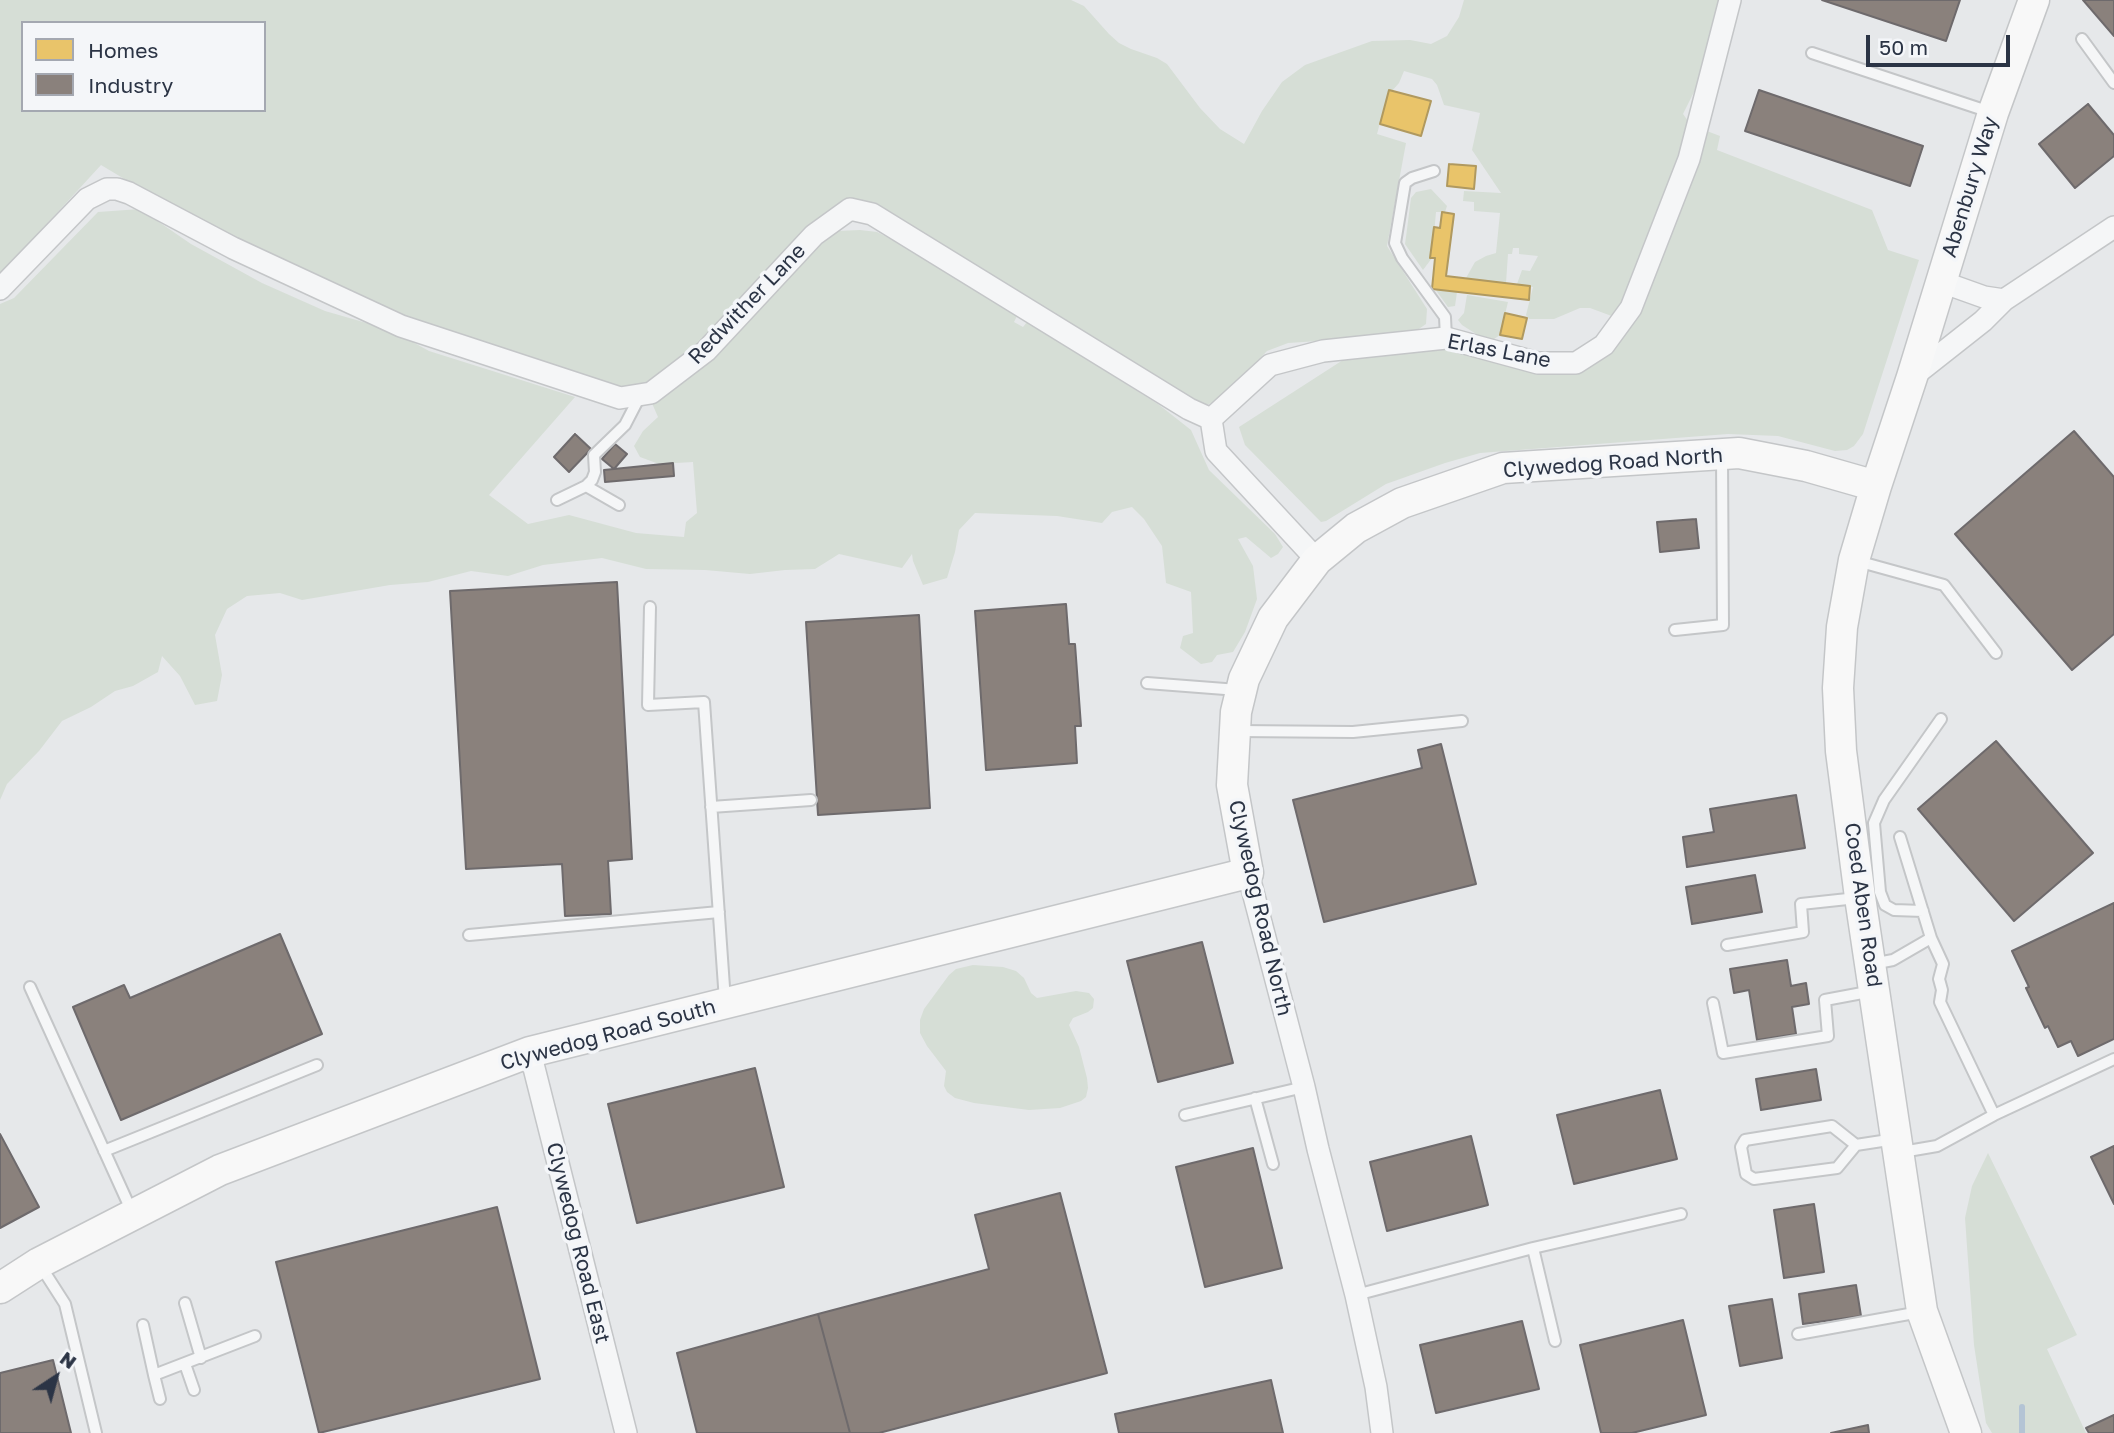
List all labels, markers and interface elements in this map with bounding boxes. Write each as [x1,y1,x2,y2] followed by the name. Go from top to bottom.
[21,21,266,112] legend
[1869,21,2012,65] scale bar
[1879,34,1928,60] text: 50 m
[88,37,158,63] text: Homes
[88,72,173,98] text: Industry
[1937,113,2003,261] street label: Abenbury Way
[683,238,811,370] street label: Redwither Lane
[1445,329,1553,373] street label: Erlas Lane
[1502,443,1724,483] street label: Clywedog Road North
[1223,798,1297,1018] street label: Clywedog Road North
[1839,821,1887,989] street label: Coed Aben Road
[497,994,719,1076] street label: Clywedog Road South
[541,1140,615,1346] street label: Clywedog Road East
[21,1342,91,1412] north arrow
[56,1346,81,1373] text: N

